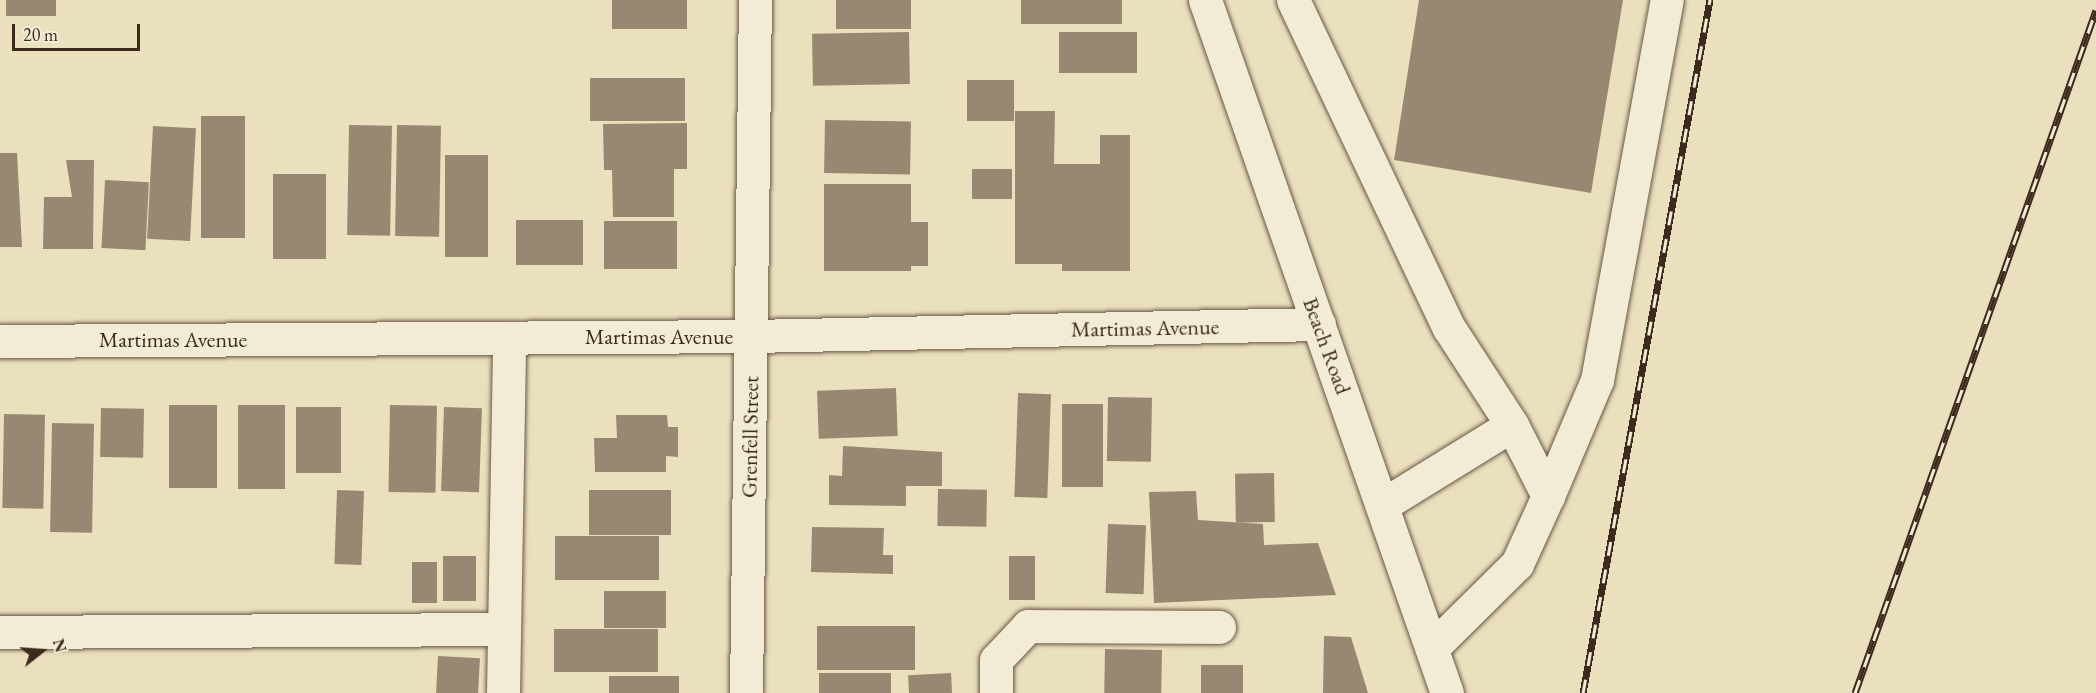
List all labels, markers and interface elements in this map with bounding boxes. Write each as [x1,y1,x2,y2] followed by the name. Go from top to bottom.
[15,12,142,50] scale bar
[23,23,58,46] text: 20 m
[1297,294,1357,398] street label: Beach Road
[1071,314,1219,342] street label: Martimas Avenue
[585,324,733,350] street label: Martimas Avenue
[99,327,247,353] street label: Martimas Avenue
[736,376,764,498] street label: Grenfell Street
[12,621,72,681] north arrow
[48,636,72,655] text: N

